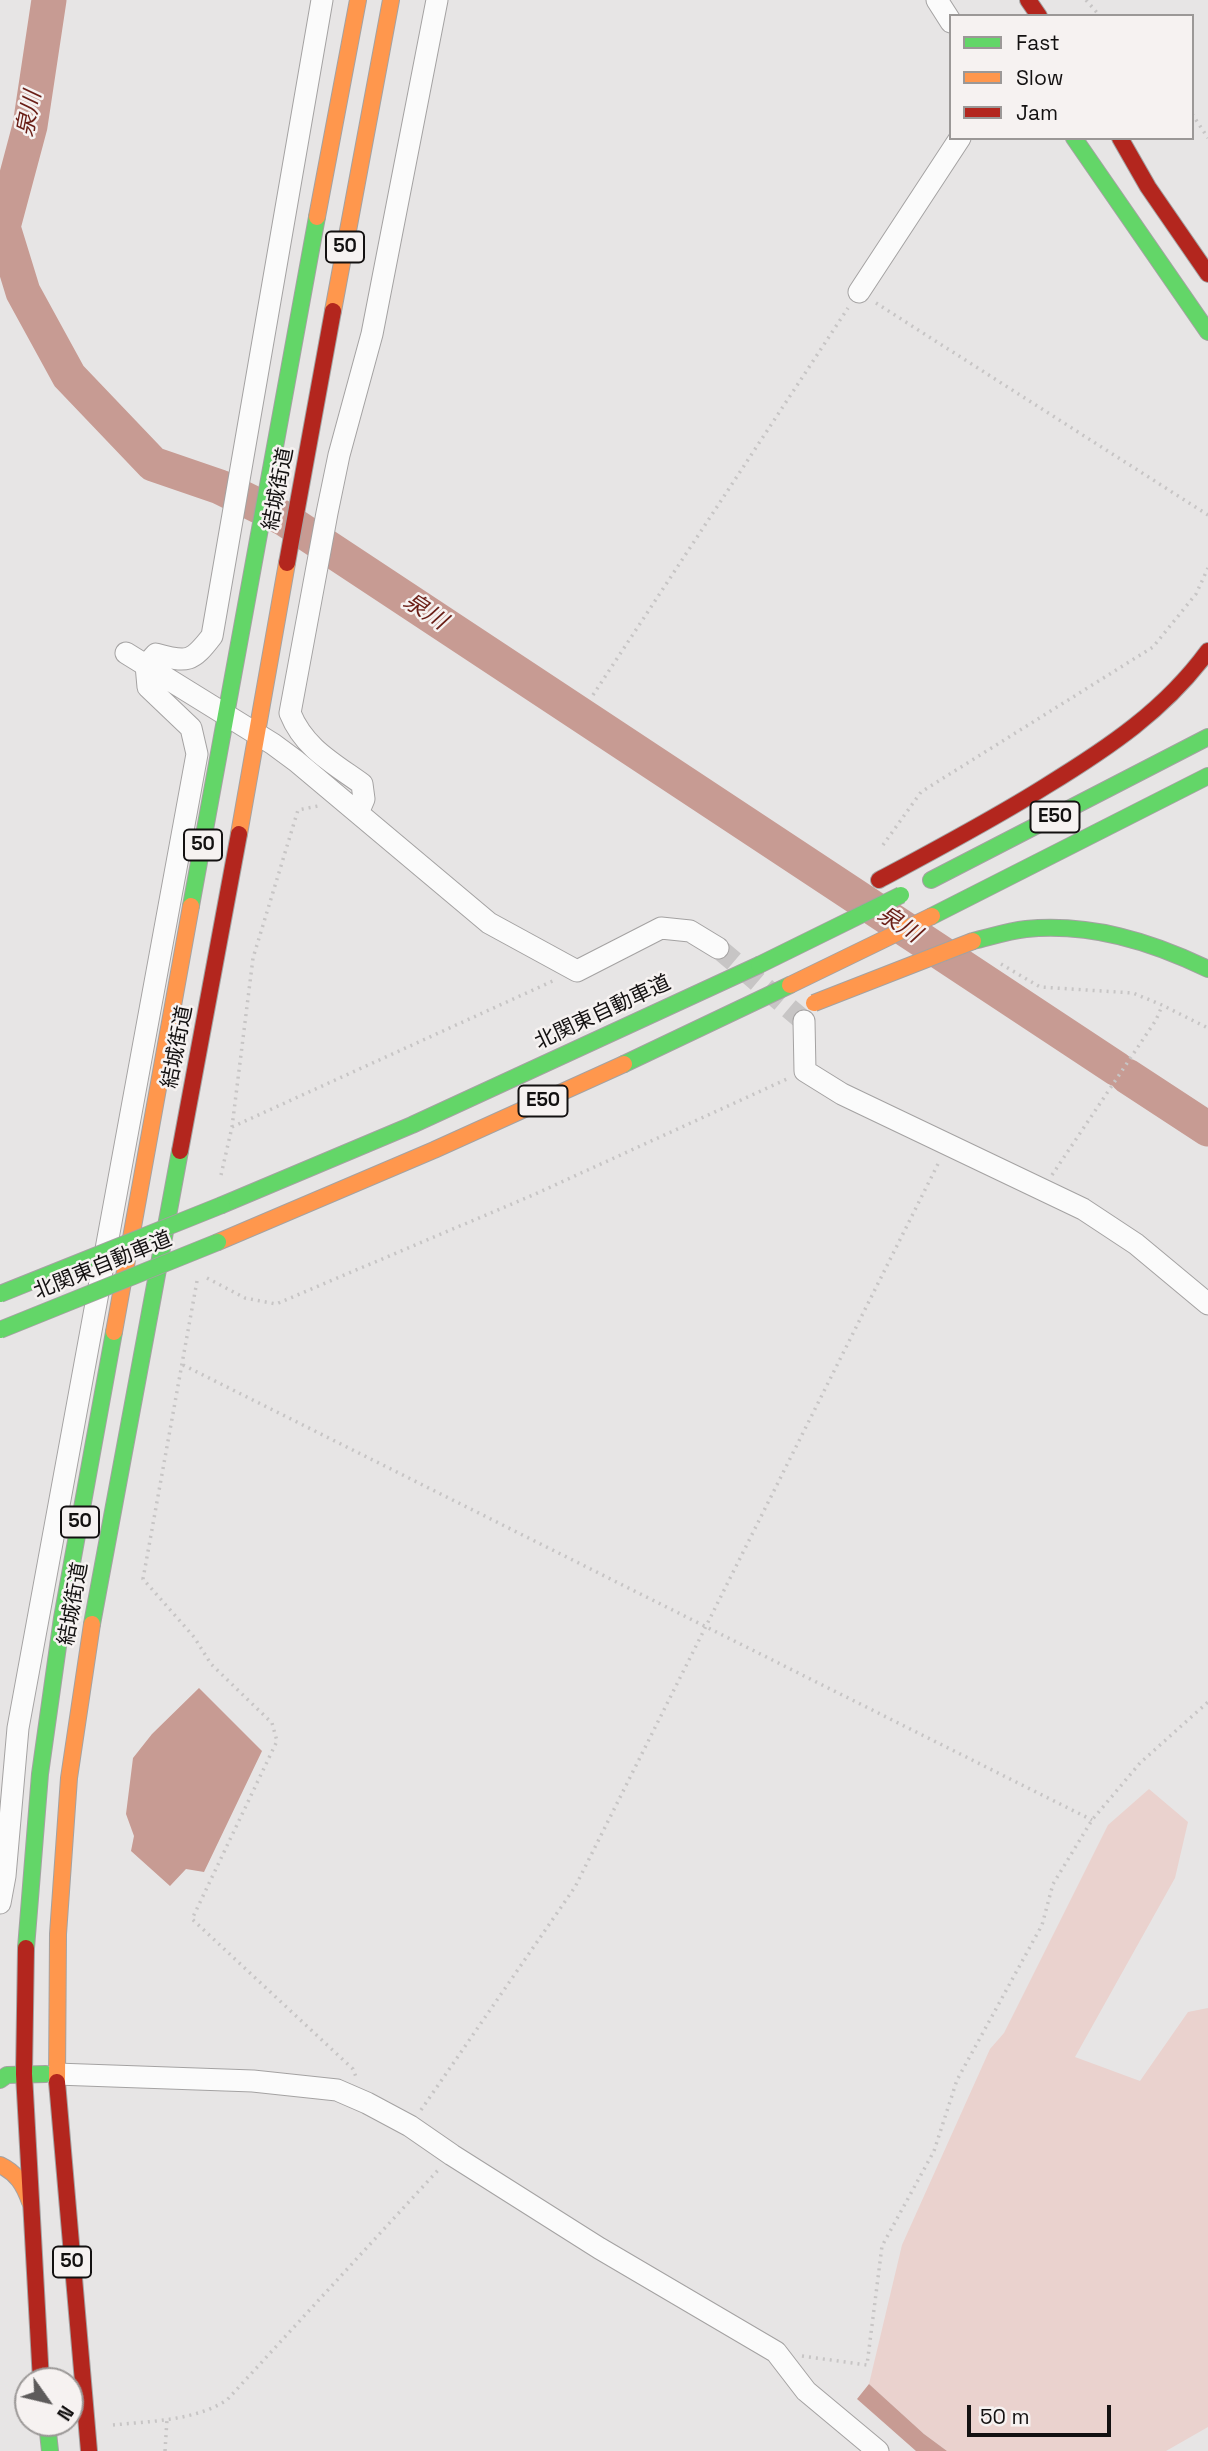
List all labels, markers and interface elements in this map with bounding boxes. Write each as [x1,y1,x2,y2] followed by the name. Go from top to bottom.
[949,14,1194,140] legend
[1016,29,1060,56] text: Fast
[1016,64,1064,91] text: Slow
[12,89,48,139] water label: 泉川
[1016,99,1058,126] text: Jam
[326,232,364,262] road number: 50
[259,445,299,533] street label: 結城街道
[398,588,452,636] water label: 泉川
[1030,802,1080,832] road number: E50
[184,830,222,860] road number: 50
[872,901,926,949] water label: 泉川
[531,971,675,1055] street label: 北関東自動車道
[158,1003,198,1091] street label: 結城街道
[518,1086,568,1116] road number: E50
[30,1227,176,1305] street label: 北関東自動車道
[61,1506,99,1538] road number: 50
[54,1560,94,1648] street label: 結城街道
[53,2246,91,2278] road number: 50
[14,2367,84,2437] north arrow
[970,2392,1114,2436] scale bar
[51,2401,79,2425] text: N
[980,2403,1030,2430] text: 50 m

